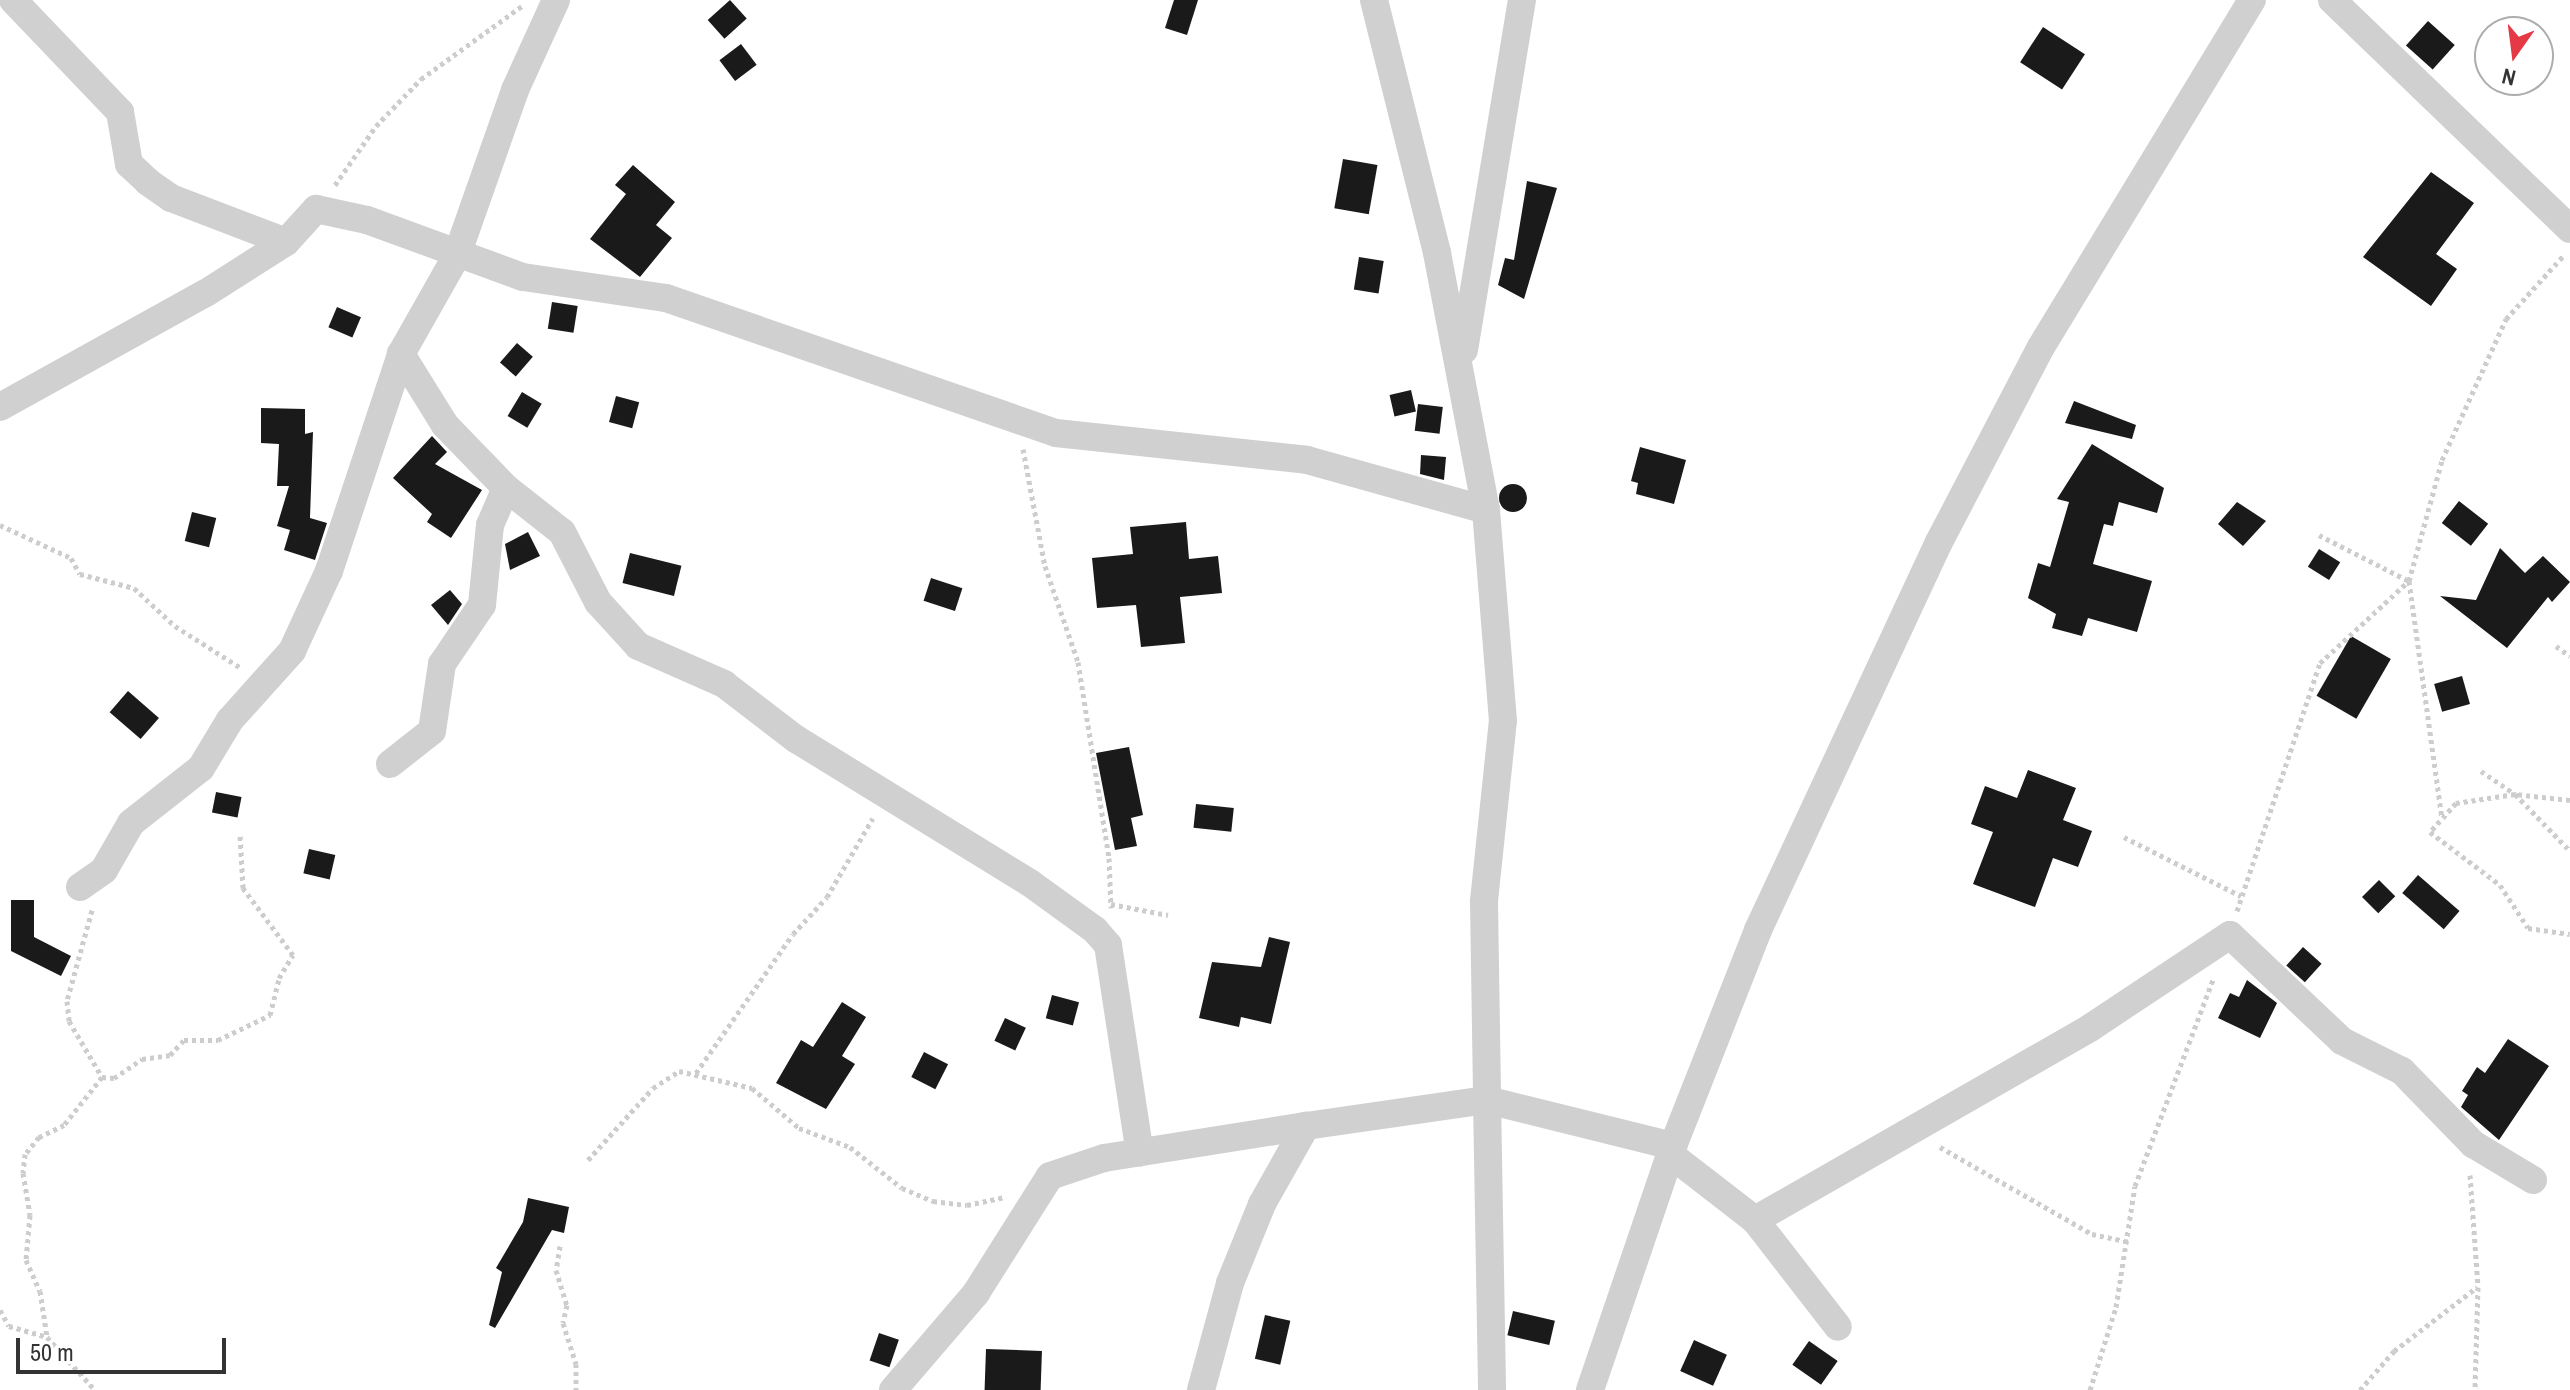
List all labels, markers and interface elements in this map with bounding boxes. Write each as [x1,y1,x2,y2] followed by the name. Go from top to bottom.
[2474,16,2554,96] north arrow
[2499,61,2519,93] text: N
[20,1322,230,1372] scale bar
[30,1336,74,1368] text: 50 m

